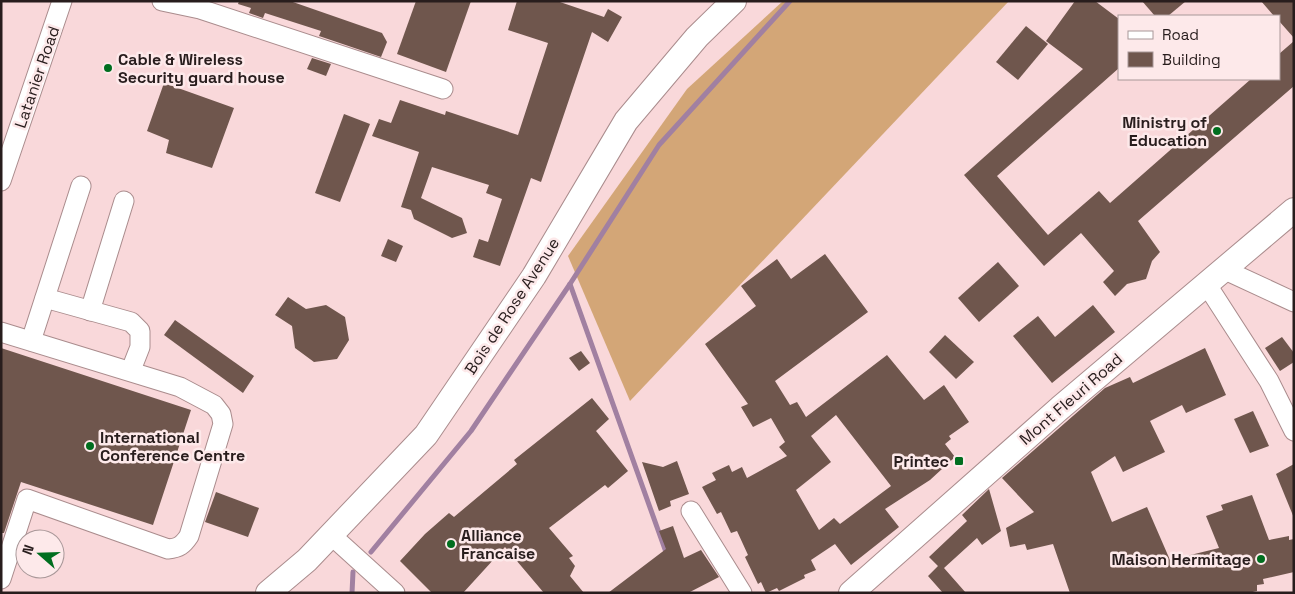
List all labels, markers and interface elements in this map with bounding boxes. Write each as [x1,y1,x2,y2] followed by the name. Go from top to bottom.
[1118,15,1280,80] legend
[10,23,64,131] street label: Latanier Road
[1162,25,1199,44] text: Road
[118,49,285,88] place label: Cable & Wireless Security guard house
[1162,50,1221,69] text: Building
[102,62,114,74] marker: Cable & Wireless Security guard house
[1122,112,1207,151] place label: Ministry of Education
[1211,125,1223,137] marker: Ministry of Education
[460,234,564,378] street label: Bois de Rose Avenue
[1015,348,1127,450] street label: Mont Fleuri Road
[100,427,245,466] place label: International Conference Centre
[84,440,96,452] marker: International Conference Centre
[893,451,949,472] place label: Printec
[953,455,965,467] marker: Printec
[461,525,535,564] place label: Alliance Francaise
[15,529,65,579] north arrow
[445,538,457,550] marker: Alliance Francaise
[18,542,38,557] text: N
[1111,549,1251,570] place label: Maison Hermitage
[1255,553,1267,565] marker: Maison Hermitage

